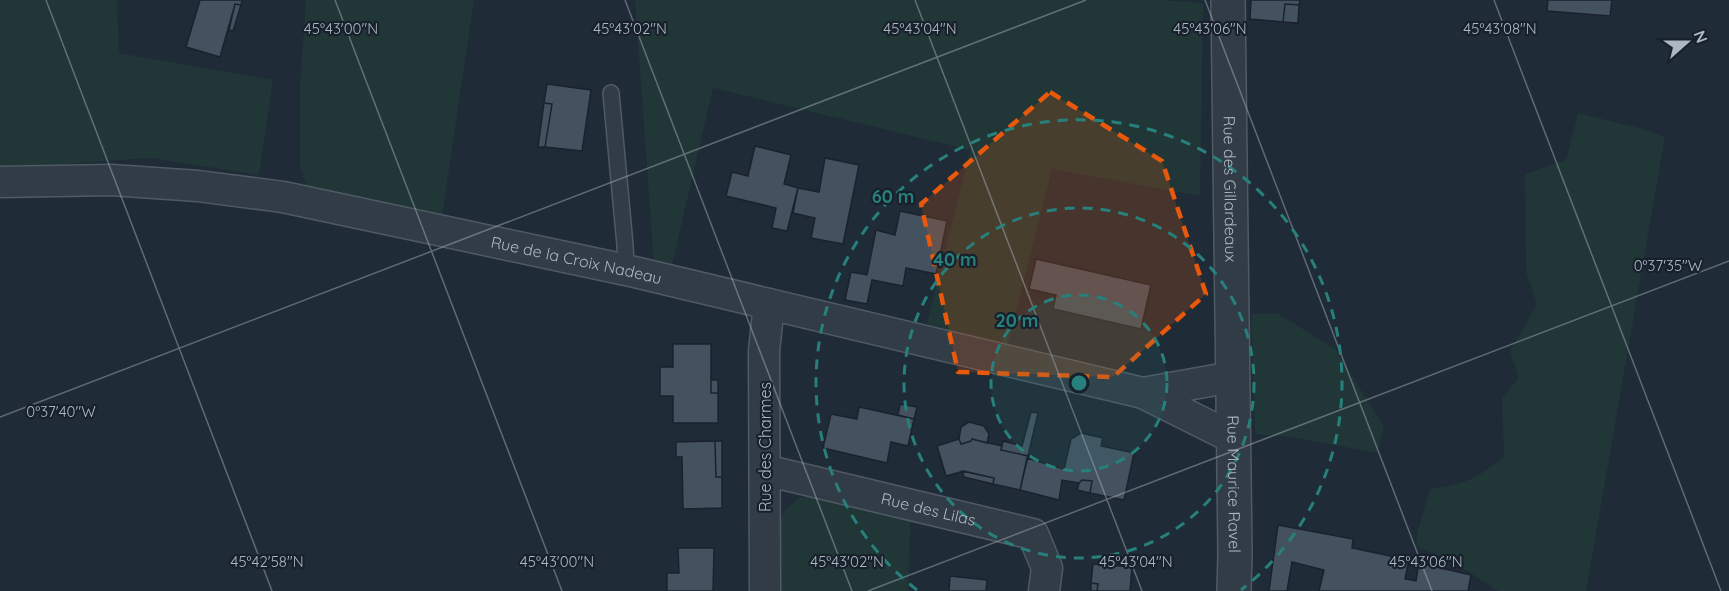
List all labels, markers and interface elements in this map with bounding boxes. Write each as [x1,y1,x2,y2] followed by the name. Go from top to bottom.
[1657,12,1717,72] north arrow
[304,19,378,38] text: 45°43'00"N
[593,19,667,38] text: 45°43'02"N
[883,19,957,38] text: 45°43'04"N
[1173,19,1247,38] text: 45°43'06"N
[1463,19,1537,38] text: 45°43'08"N
[1690,28,1712,46] text: N
[1219,116,1241,263] street label: Rue des Gillardeaux
[872,185,914,208] text: 60 m
[489,232,664,288] street label: Rue de la Croix Nadeau
[933,248,977,271] text: 40 m
[1634,256,1703,275] text: 0°37'35"W
[996,309,1038,332] text: 20 m
[1069,373,1089,393] centre of rings
[755,382,775,512] street label: Rue des Charmes
[26,402,96,421] text: 0°37'40"W
[1223,415,1245,553] street label: Rue Maurice Ravel
[879,488,978,530] street label: Rue des Lilas
[230,552,304,571] text: 45°42'58"N
[520,552,594,571] text: 45°43'00"N
[810,552,884,571] text: 45°43'02"N
[1099,552,1173,571] text: 45°43'04"N
[1389,552,1463,571] text: 45°43'06"N

